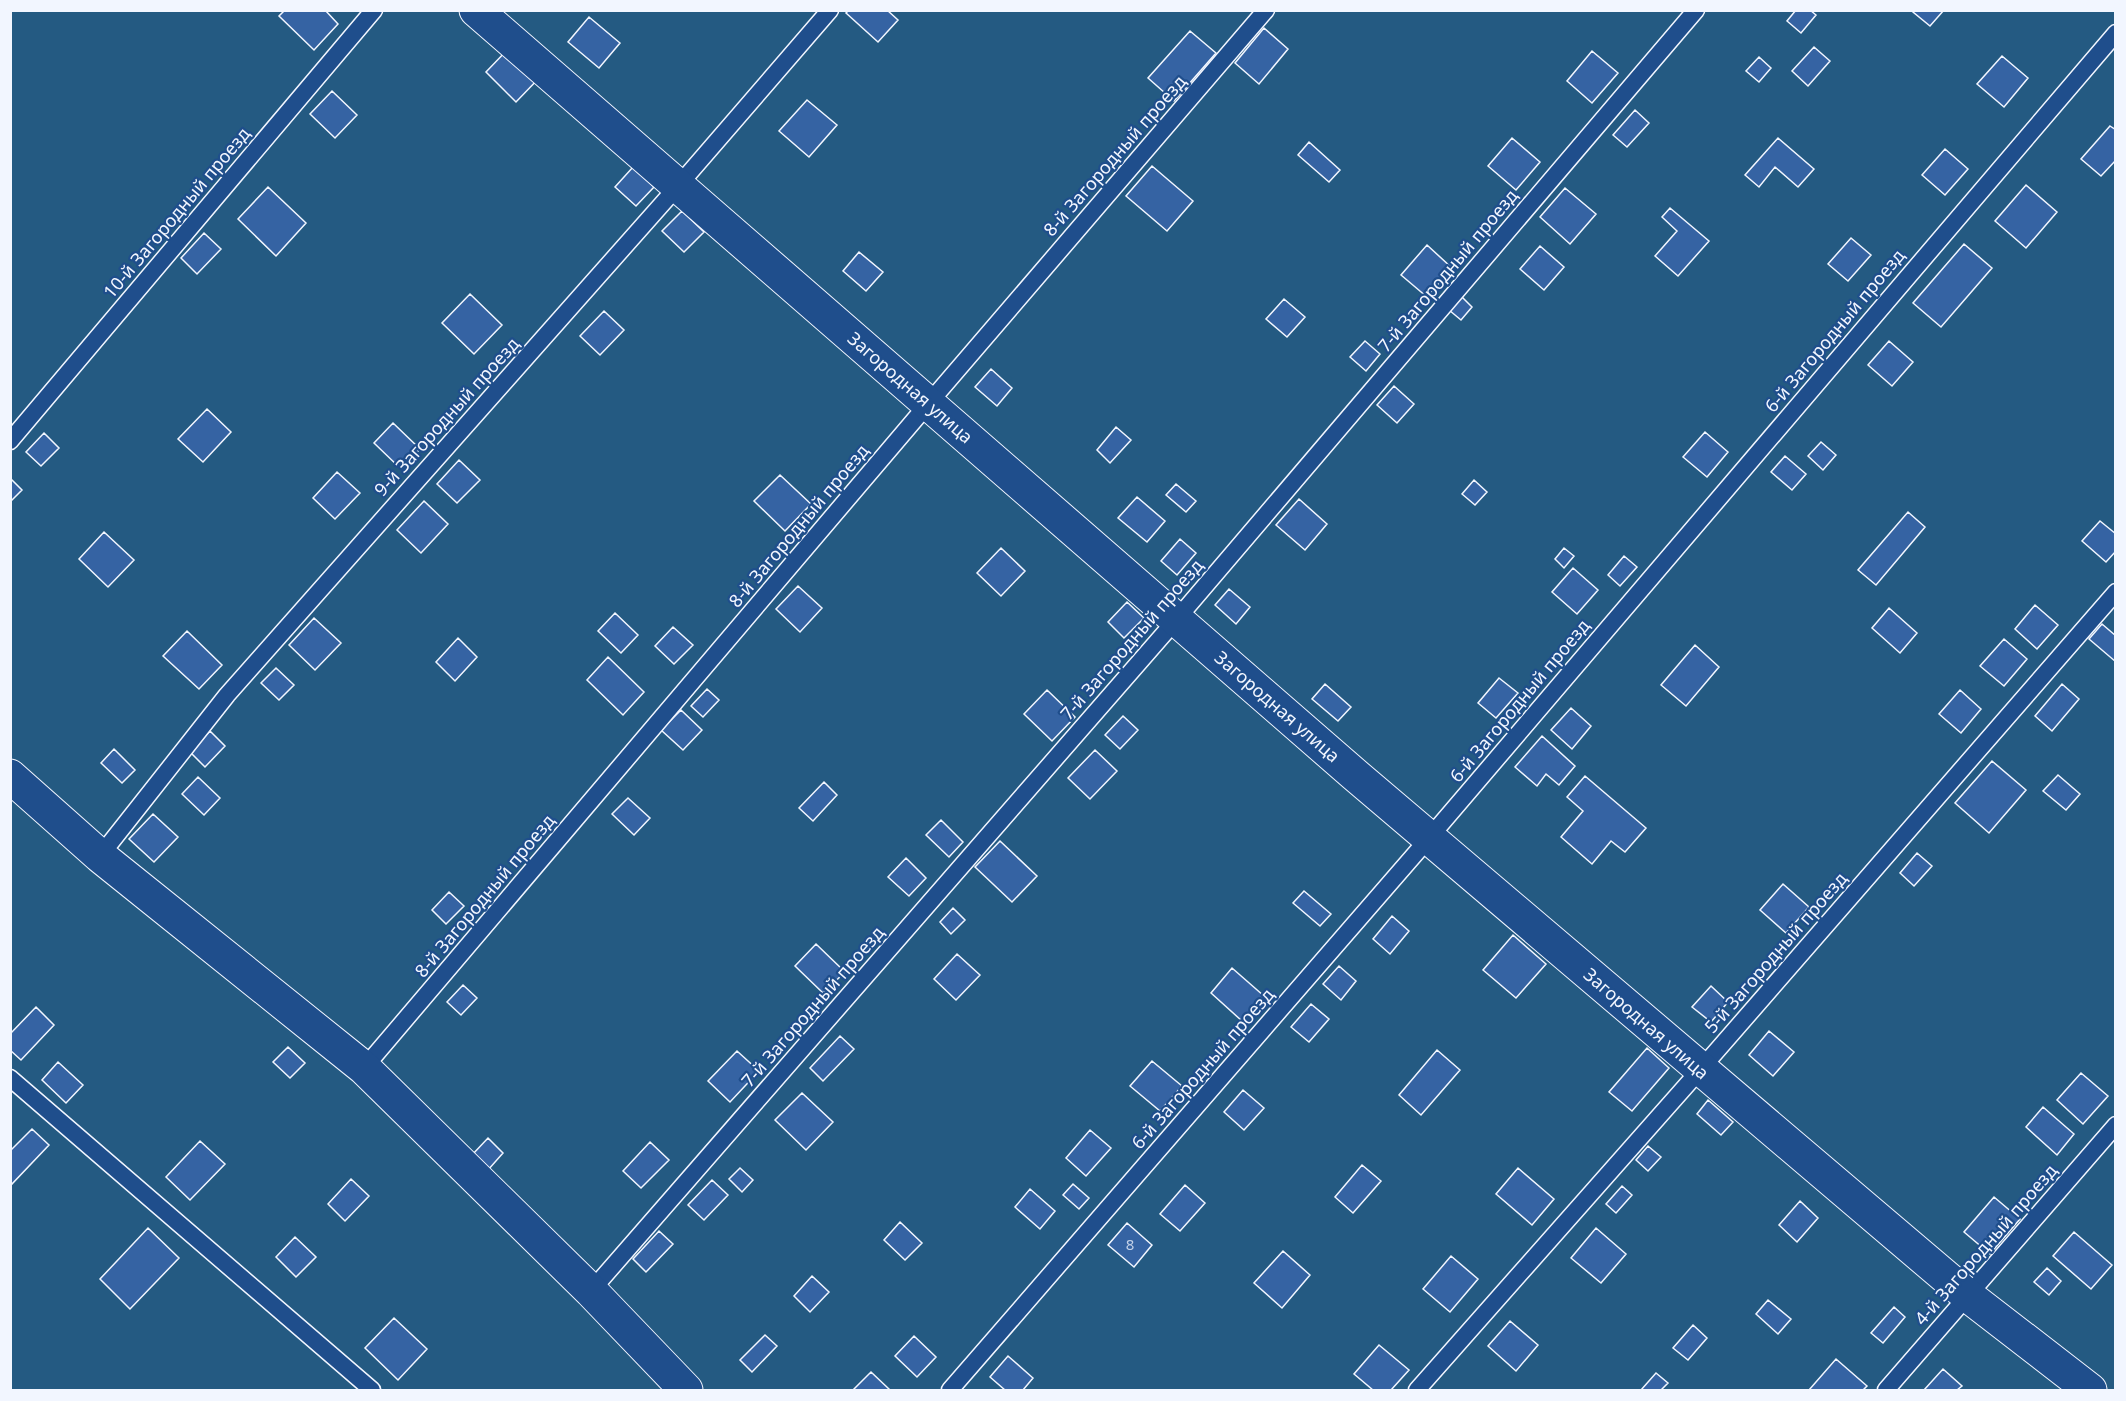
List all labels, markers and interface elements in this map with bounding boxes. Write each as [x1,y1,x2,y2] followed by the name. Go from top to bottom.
[1038,70,1191,241] street label: 8-й Загородный проезд
[98,122,255,303] street label: 10-й Загородный проезд
[1372,184,1523,357] street label: 7-й Загородный проезд
[1759,244,1910,417] street label: 6-й Загородный проезд
[843,326,978,448] street label: Загородная улица
[368,332,524,501] street label: 9-й Загородный проезд
[723,439,874,612] street label: 8-й Загородный проезд
[1055,554,1208,725] street label: 7-й Загородный проезд
[1444,614,1595,787] street label: 6-й Загородный проезд
[1210,645,1345,767] street label: Загородная улица
[409,809,560,982] street label: 8-й Загородный проезд
[1699,867,1852,1038] street label: 5-й Загородный проезд
[736,921,889,1092] street label: 7-й Загородный проезд
[1579,962,1714,1084] street label: Загородная улица
[1126,983,1279,1154] street label: 6-й Загородный проезд
[1909,1159,2062,1330] street label: 4-й Загородный проезд
[1126,1234,1134,1254] house number: 8

